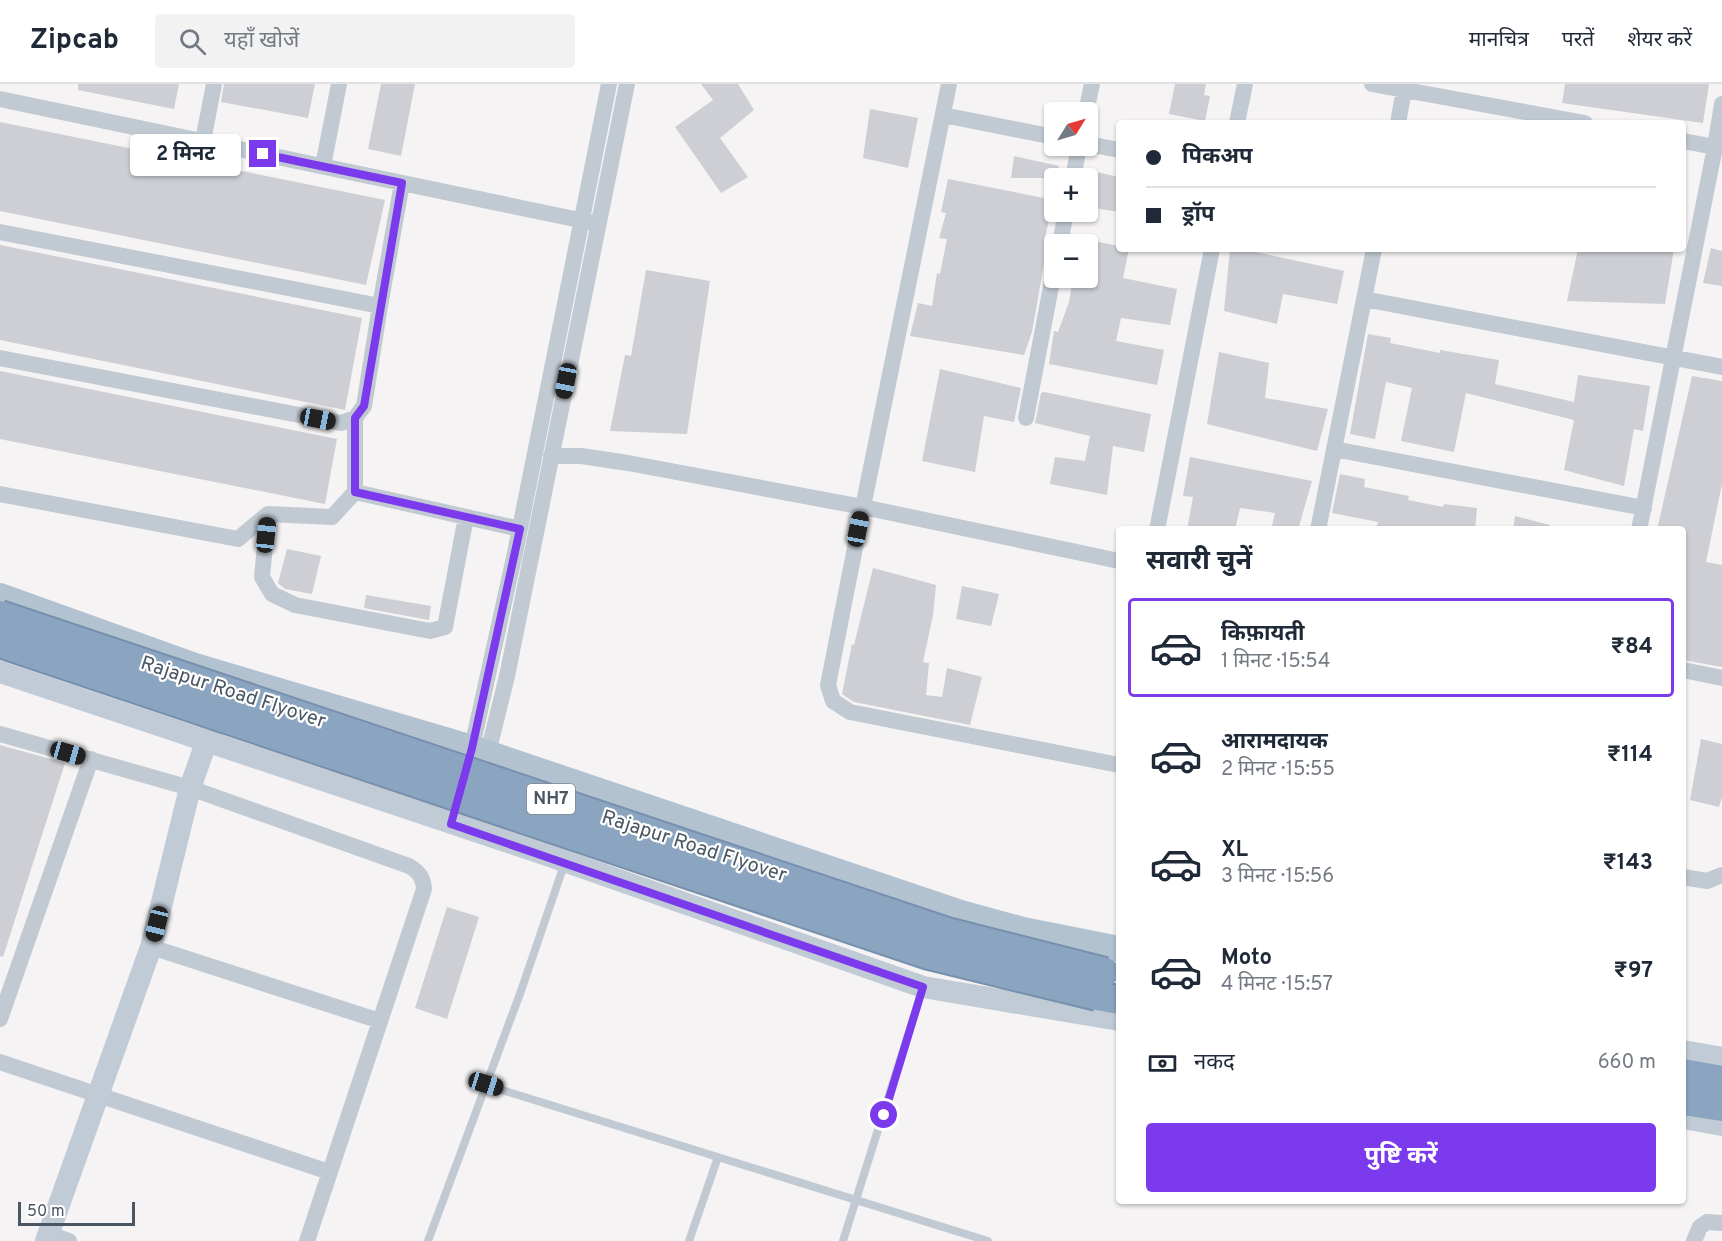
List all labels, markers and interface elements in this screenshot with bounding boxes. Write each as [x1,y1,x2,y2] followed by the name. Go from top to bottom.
[155,14,575,68] search box
[30,23,119,59] text: Zipcab
[176,25,209,58] icon: search
[1469,27,1529,54] text: मानचित्र
[1562,27,1594,54] text: परतें
[1627,27,1692,54] text: शेयर करें
[224,28,299,55] text: यहाँ खोजें
[1044,102,1098,156] north arrow
[1044,102,1098,288] map controls
[131,133,242,175] callout: 2 मिनट
[249,140,276,167] route end
[156,142,215,168] text: 2 मिनट
[1182,144,1253,171] text: पिकअप
[1044,168,1098,222] button: +
[1182,202,1215,229] text: ड्रॉप
[1044,234,1098,288] button: −
[554,362,578,400] car
[299,407,337,431] car
[846,510,870,548] car
[255,516,277,554] car
[1146,545,1252,579] text: सवारी चुनें
[1149,621,1203,675] icon: car
[1221,621,1305,648] text: किफ़ायती
[1611,634,1653,661] text: ₹84
[1221,649,1331,675] text: 1 मिनट · 15:54
[137,651,329,735] street label: Rajapur Road Flyover
[1149,729,1203,783] icon: car
[1221,729,1328,756] text: आरामदायक
[48,739,88,767] car
[1607,742,1653,769] text: ₹114
[1221,757,1335,783] text: 2 मिनट · 15:55
[527,784,575,814] road number: NH7
[598,805,790,889] street label: Rajapur Road Flyover
[1149,837,1203,891] icon: car
[1221,837,1248,864] text: XL
[1602,850,1653,877] text: ₹143
[1221,864,1334,890] text: 3 मिनट · 15:56
[144,904,170,944] car
[1149,945,1203,999] icon: car
[1221,945,1272,972] text: Moto
[1614,958,1653,985] text: ₹97
[1221,972,1333,998] text: 4 मिनट · 15:57
[1146,1047,1179,1080] icon: cash
[1194,1050,1235,1077] text: नकद
[1598,1050,1656,1076] text: 660 m
[466,1070,506,1098] car
[870,1101,897,1128] route start
[1146,1123,1656,1192] button: पुष्टि करें
[18,1199,135,1226] scale bar
[27,1202,65,1222] text: 50 m

